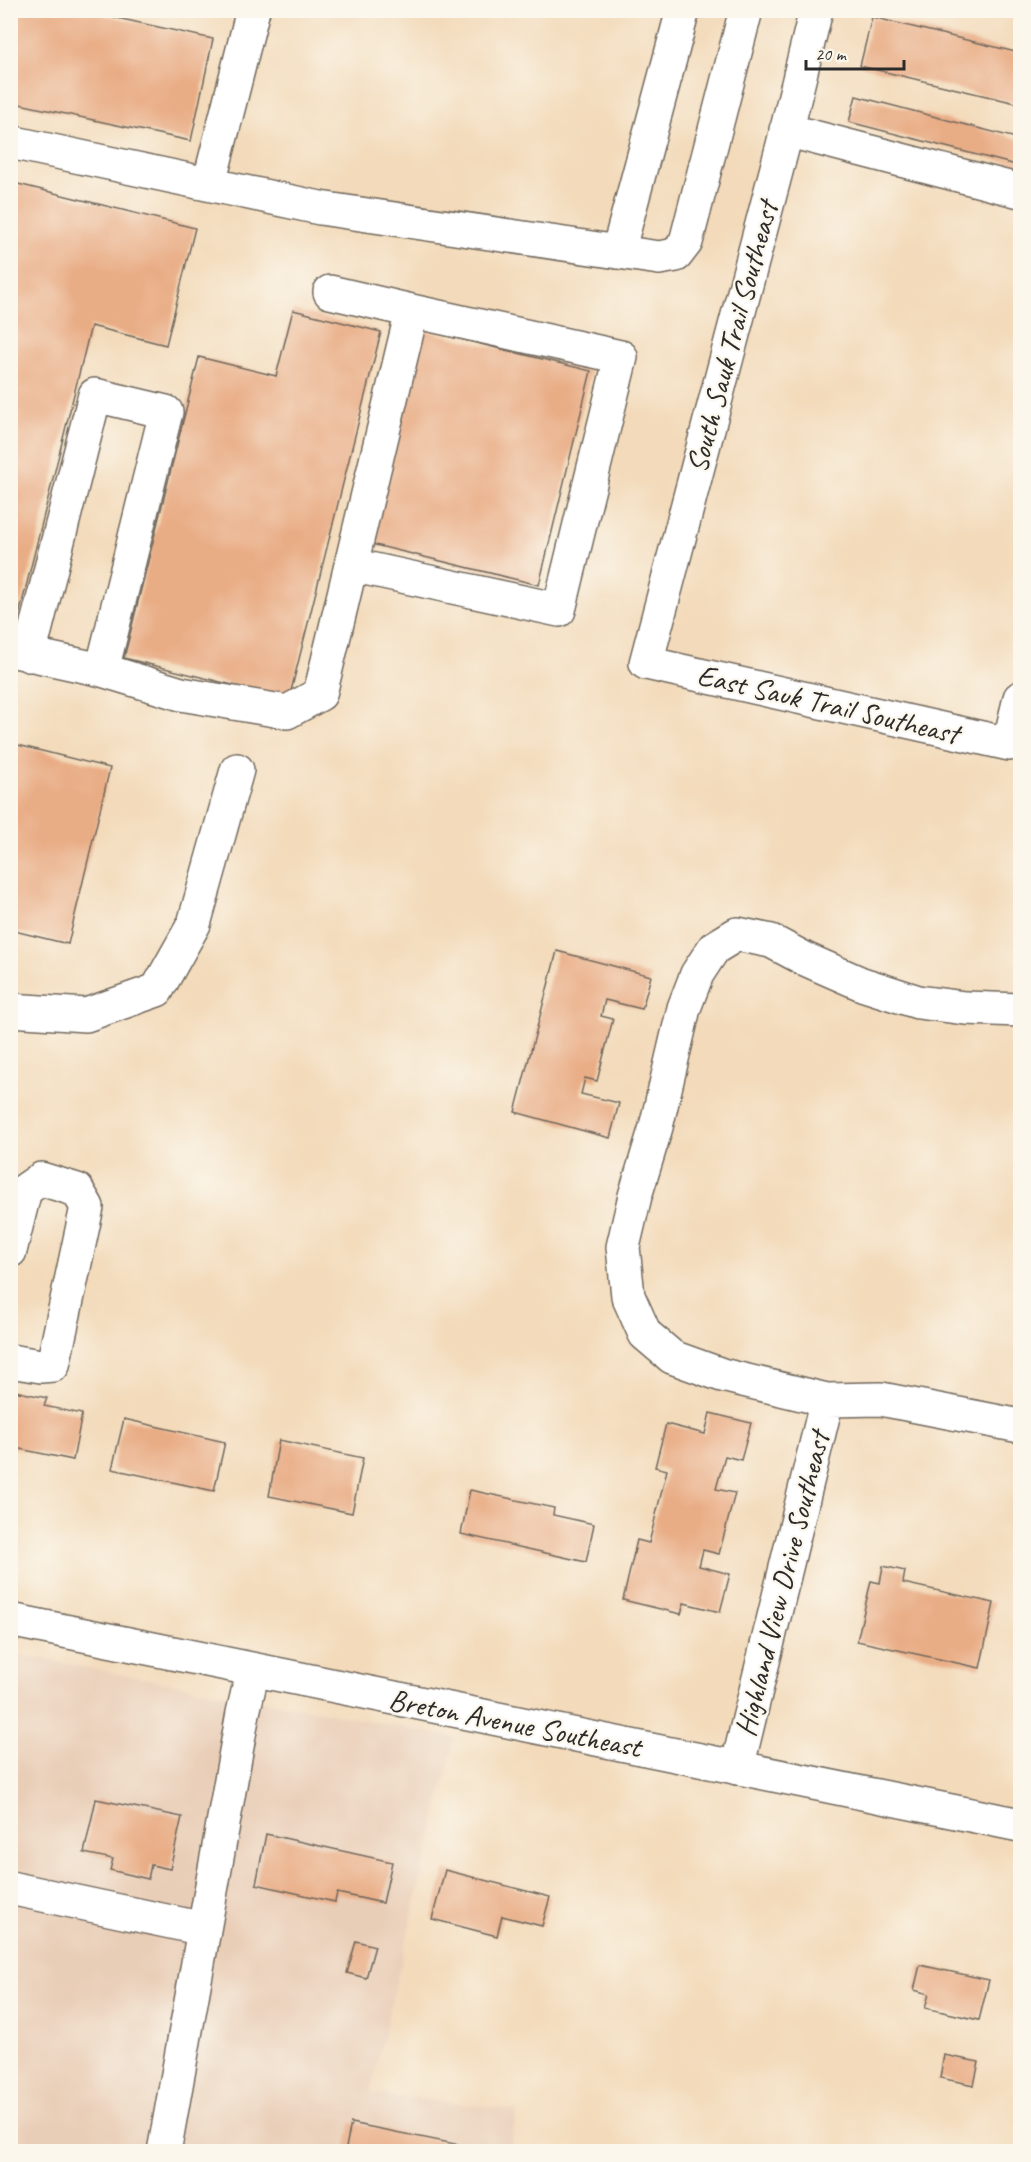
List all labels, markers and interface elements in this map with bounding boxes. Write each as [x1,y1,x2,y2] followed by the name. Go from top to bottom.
[806,33,904,71] scale bar
[815,43,848,65] text: 20 m
[678,193,787,477] street label: South Sauk Trail Southeast
[694,655,966,753] street label: East Sauk Trail Southeast
[726,1424,839,1740] street label: Highland View Drive Southeast
[386,1680,647,1767] street label: Breton Avenue Southeast

